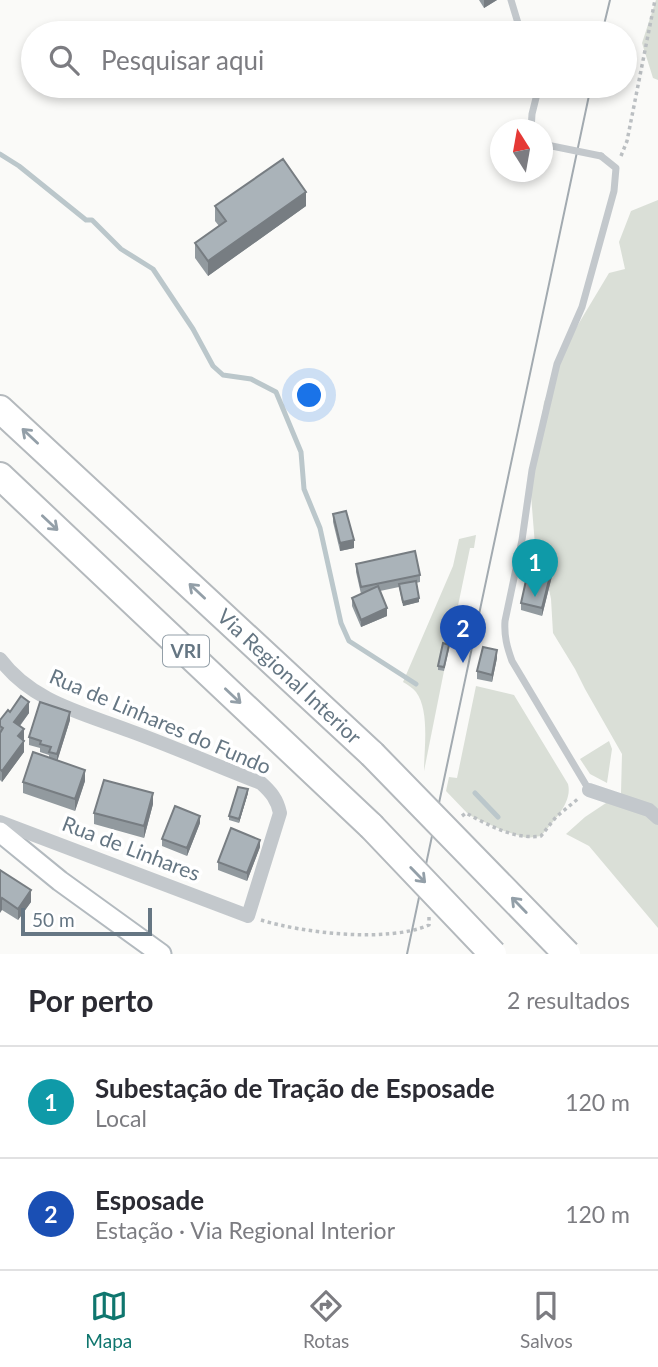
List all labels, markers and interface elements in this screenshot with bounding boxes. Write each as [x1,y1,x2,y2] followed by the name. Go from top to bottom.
[21,21,637,98] search box
[45,41,83,79] icon: search
[101,44,264,76] text: Pesquisar aqui
[490,119,553,182] north arrow
[292,378,326,412] your location
[22,428,39,445] one-way arrow
[41,514,58,531] one-way arrow
[512,539,558,597] pin: 1
[188,583,206,599] one-way arrow
[213,603,367,749] street label: Via Regional Interior
[440,605,486,663] pin: 2
[163,636,209,666] road number: VRI
[46,663,275,779] street label: Rua de Linhares do Fundo
[224,687,241,704] one-way arrow
[59,810,204,885] street label: Rua de Linhares
[410,867,427,884] one-way arrow
[511,897,528,914] one-way arrow
[21,905,152,937] scale bar
[32,908,75,931] text: 50 m
[28,982,153,1018] text: Por perto
[507,986,630,1014] text: 2 resultados
[95,1072,495,1104] text: Subestação de Tração de Esposade
[44,1088,58,1116] text: 1
[565,1088,630,1116] text: 120 m
[95,1104,147,1132] text: Local
[95,1184,204,1216] text: Esposade
[44,1200,58,1228] text: 2
[565,1200,630,1228] text: 120 m
[95,1216,395,1244] text: Estação · Via Regional Interior
[85,1287,132,1352] tab: Mapa
[303,1287,349,1352] tab: Rotas
[520,1287,573,1352] tab: Salvos

